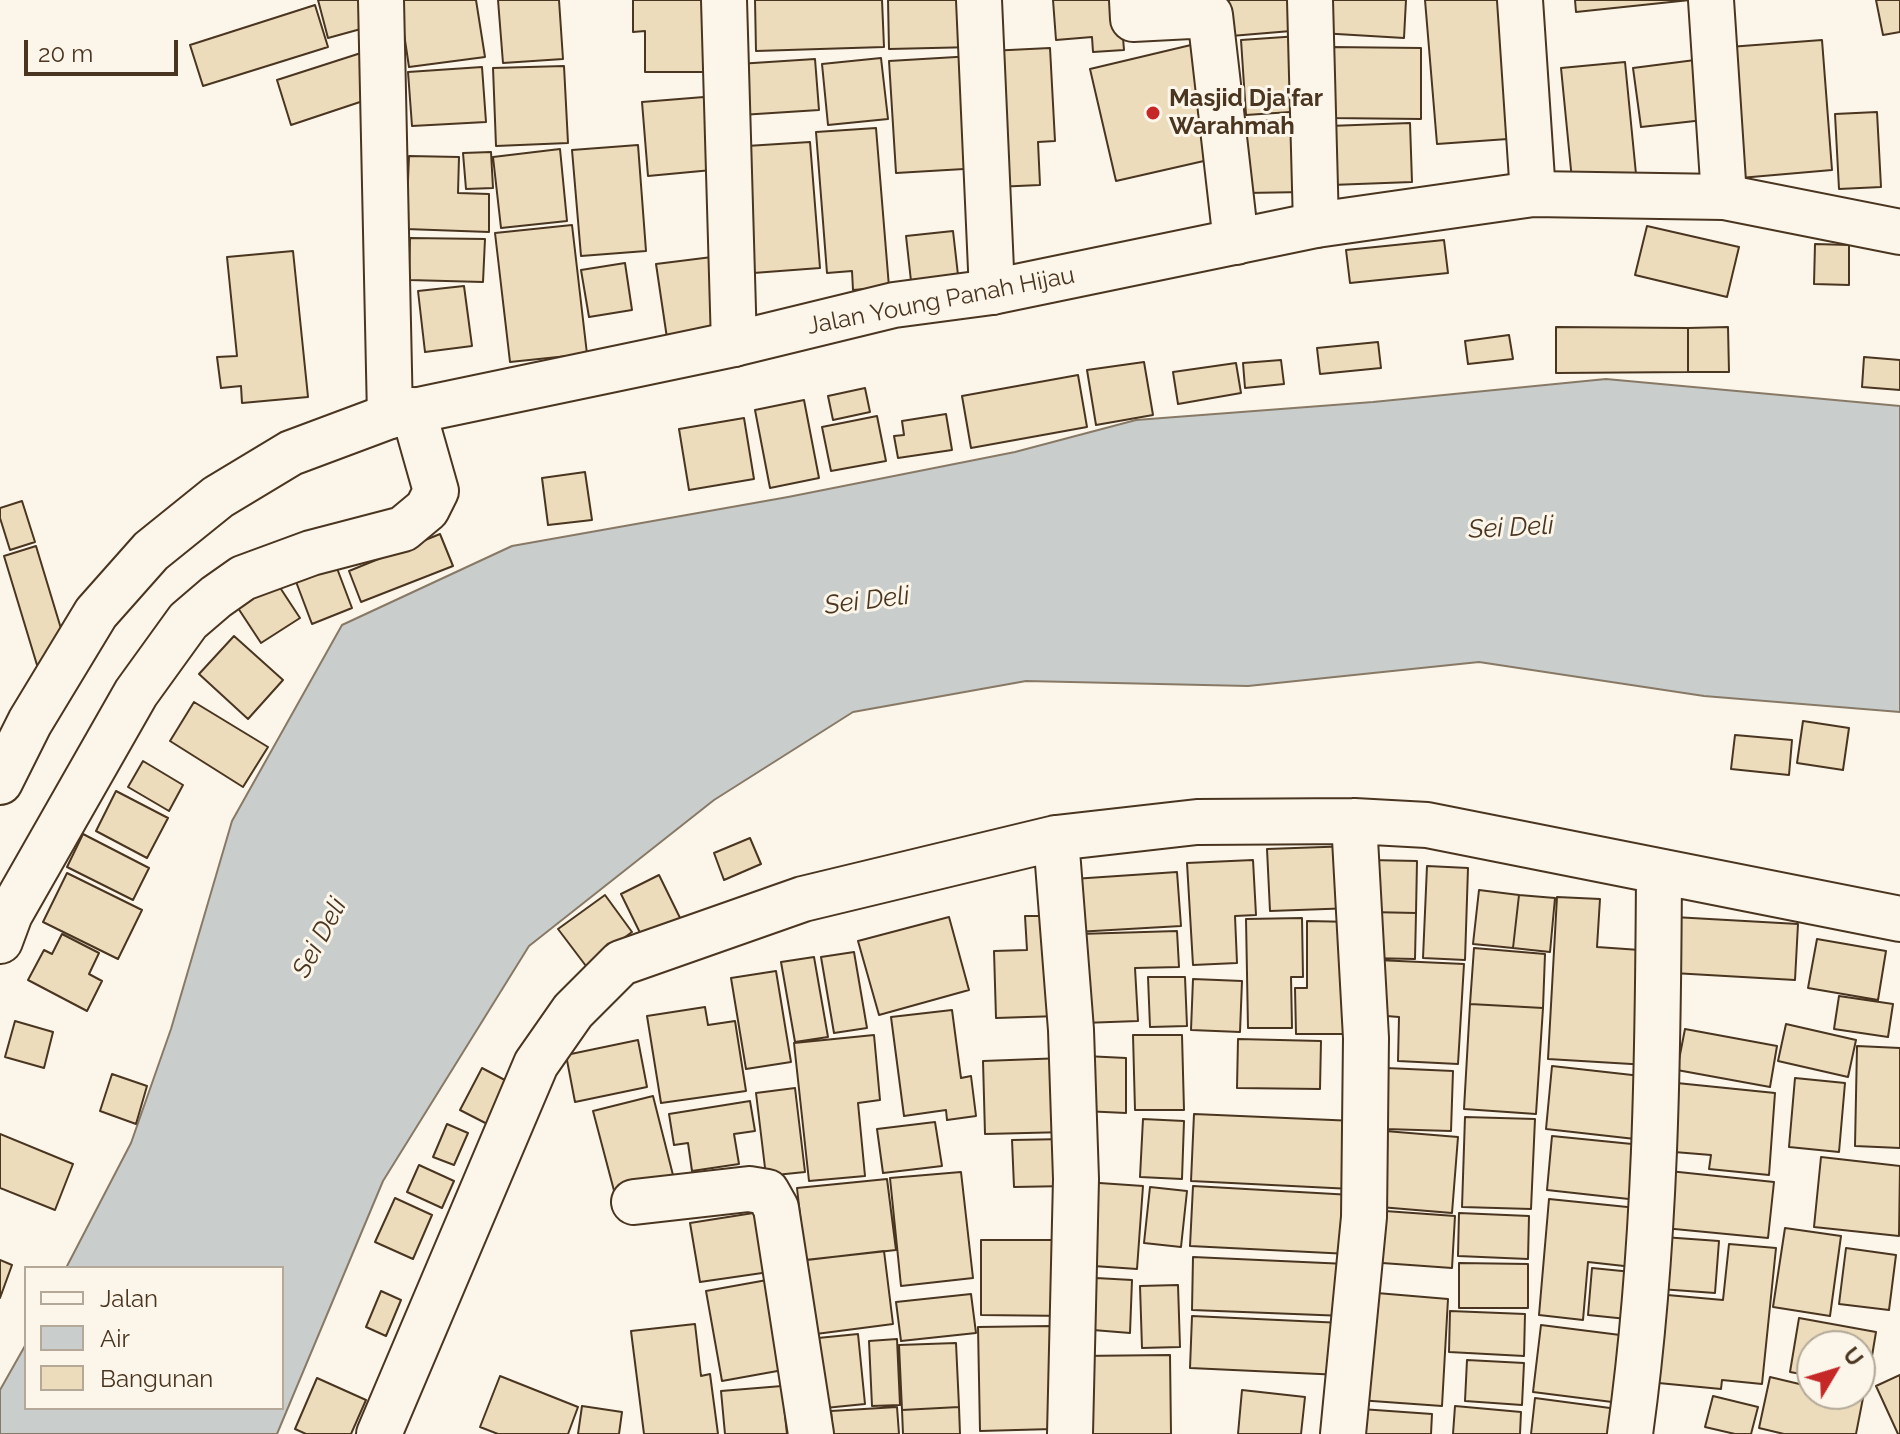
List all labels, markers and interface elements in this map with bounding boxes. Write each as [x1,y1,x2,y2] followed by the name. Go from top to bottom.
[28,24,182,74] scale bar
[38,39,93,68] text: 20 m
[1169,85,1323,141] place label: Masjid Dja'far Warahmah
[1144,104,1162,122] marker: Masjid Dja'far Warahmah
[805,261,1077,341] street label: Jalan Young Panah Hijau
[1468,510,1554,546] water label: Sei Deli
[823,580,911,622] water label: Sei Deli
[286,893,354,983] water label: Sei Deli
[24,1266,284,1410] legend
[100,1284,158,1313] text: Jalan
[100,1324,130,1353] text: Air
[1796,1330,1876,1410] north arrow
[1838,1342,1869,1371] text: U
[100,1364,213,1393] text: Bangunan

